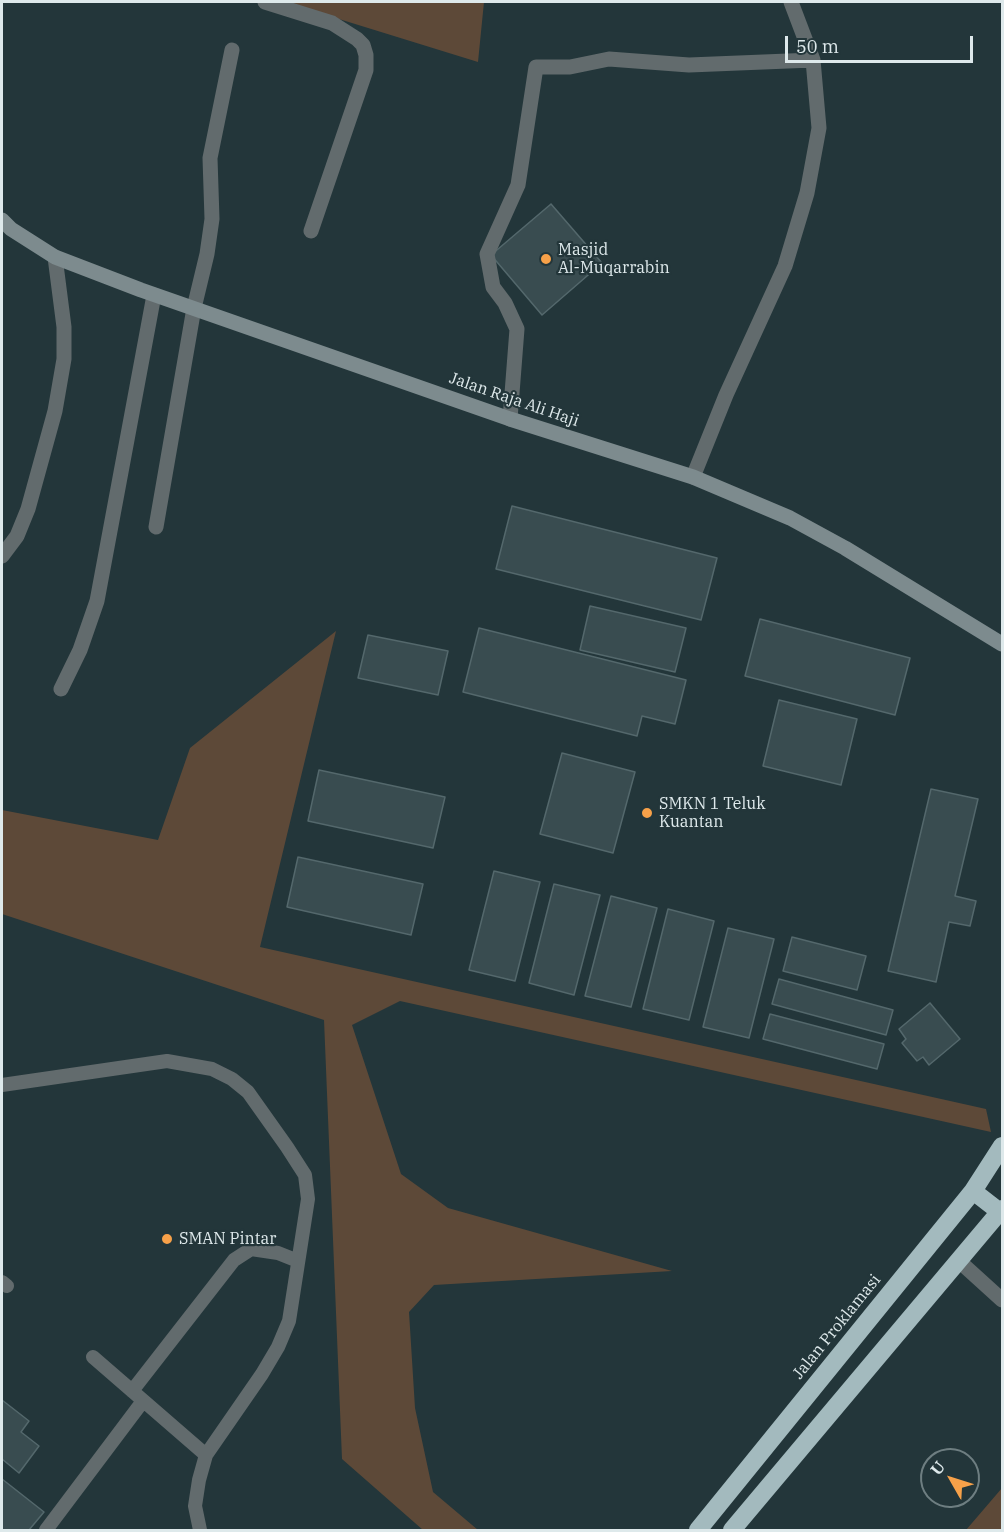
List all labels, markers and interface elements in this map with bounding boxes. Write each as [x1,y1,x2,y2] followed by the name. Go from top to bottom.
[788,24,976,62] scale bar
[796,35,839,58] text: 50 m
[558,240,670,278] place label: Masjid Al-Muqarrabin
[539,252,553,266] marker: Masjid Al-Muqarrabin
[447,369,581,431] street label: Jalan Raja Ali Haji
[659,794,765,832] place label: SMKN 1 Teluk Kuantan
[640,806,654,820] marker: SMKN 1 Teluk Kuantan
[179,1229,276,1249] place label: SMAN Pintar
[160,1232,174,1246] marker: SMAN Pintar
[789,1271,885,1383] street label: Jalan Proklamasi
[920,1448,980,1508] north arrow
[926,1457,949,1479] text: U

